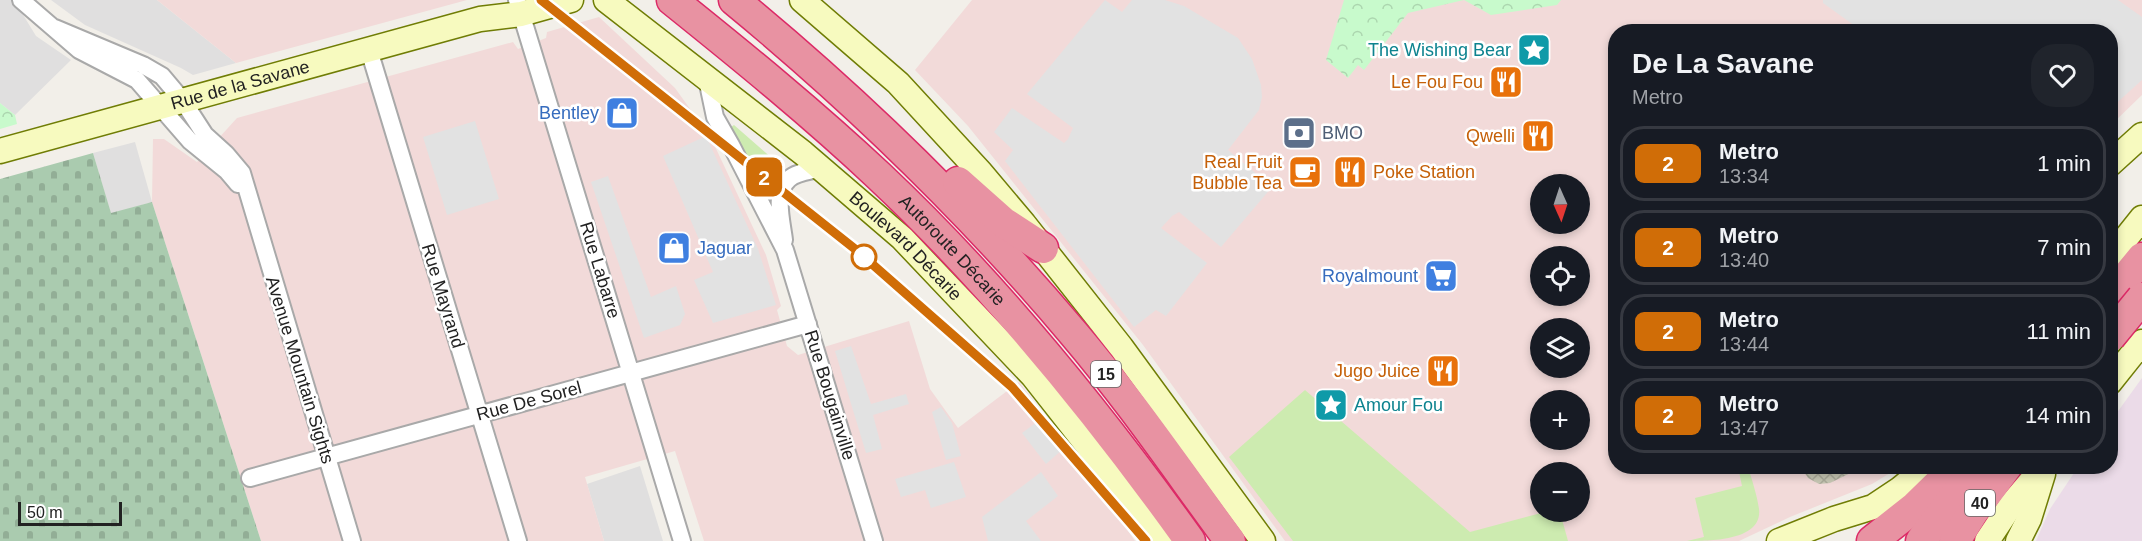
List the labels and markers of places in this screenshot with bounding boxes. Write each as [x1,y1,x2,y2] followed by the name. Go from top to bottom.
[1516,32,1552,68] place icon: The Wishing Bear
[1368,40,1511,60] place label: The Wishing Bear
[1488,64,1524,100] restaurant icon: Le Fou Fou
[1391,72,1483,92] place label: Le Fou Fou
[604,95,640,131] shop icon: Bentley
[539,103,599,123] place label: Bentley
[1281,115,1317,151] bank icon: BMO
[1520,118,1556,154] restaurant icon: Qwelli
[1322,123,1363,143] place label: BMO
[1466,126,1515,146] place label: Qwelli
[1192,152,1283,193] place label: Real Fruit Bubble Tea
[1287,154,1323,190] cafe icon: Real Fruit Bubble Tea
[1332,154,1368,190] restaurant icon: Poke Station
[1373,162,1475,182] place label: Poke Station
[656,230,692,266] shop icon: Jaguar
[697,238,752,258] place label: Jaguar
[851,244,877,270] unlabelled marker
[1423,258,1459,294] supermarket icon: Royalmount
[1322,266,1418,286] place label: Royalmount
[1425,353,1461,389] restaurant icon: Jugo Juice
[1334,361,1420,381] place label: Jugo Juice
[1313,387,1349,423] place icon: Amour Fou
[1354,395,1443,415] place label: Amour Fou

